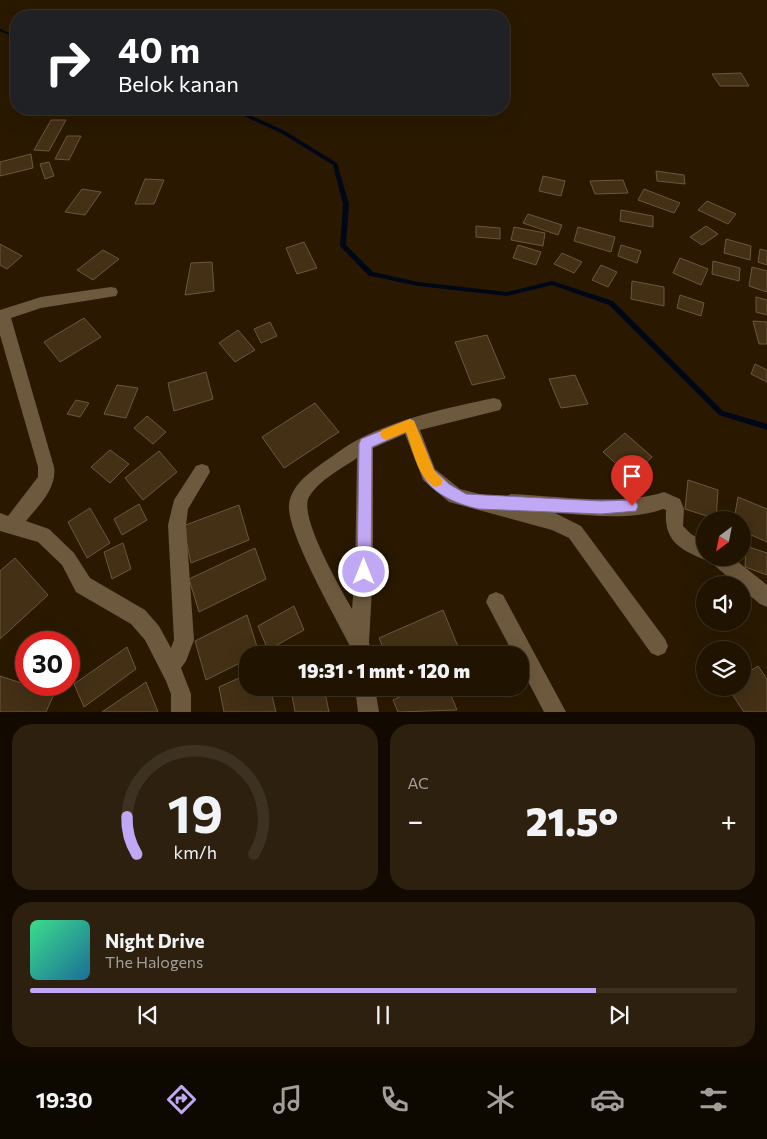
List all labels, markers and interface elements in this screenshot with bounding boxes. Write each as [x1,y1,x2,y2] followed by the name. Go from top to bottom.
[118,27,200,70] text: 40 m
[35,30,100,95] icon: right
[118,70,239,97] text: Belok kanan
[611,455,653,506] pin
[618,462,646,490] icon: arrive
[696,511,751,566] north arrow
[696,511,751,696] map controls
[337,545,389,597] position arrow
[696,576,751,631] button: sound
[15,631,80,696] speed limit sign: 30
[696,641,751,696] button: layers
[298,659,470,682] text: 19:31 · 1 mnt · 120 m
[408,773,429,792] text: AC
[167,780,223,844] text: 19
[526,797,618,844] text: 21.5°
[408,803,423,837] text: −
[721,803,737,837] text: +
[173,841,216,863] text: km/h
[105,929,205,952] text: Night Drive
[105,952,203,971] text: The Halogens
[134,1001,162,1029] icon: previous
[369,1001,397,1029] icon: pause
[605,1001,633,1029] icon: next
[164,1082,199,1117] icon: directions
[270,1082,305,1117] icon: music
[377,1082,412,1117] icon: phone
[483,1082,518,1117] icon: climate
[590,1082,625,1117] icon: car
[696,1082,731,1117] icon: filters
[36,1086,93,1113] text: 19:30

